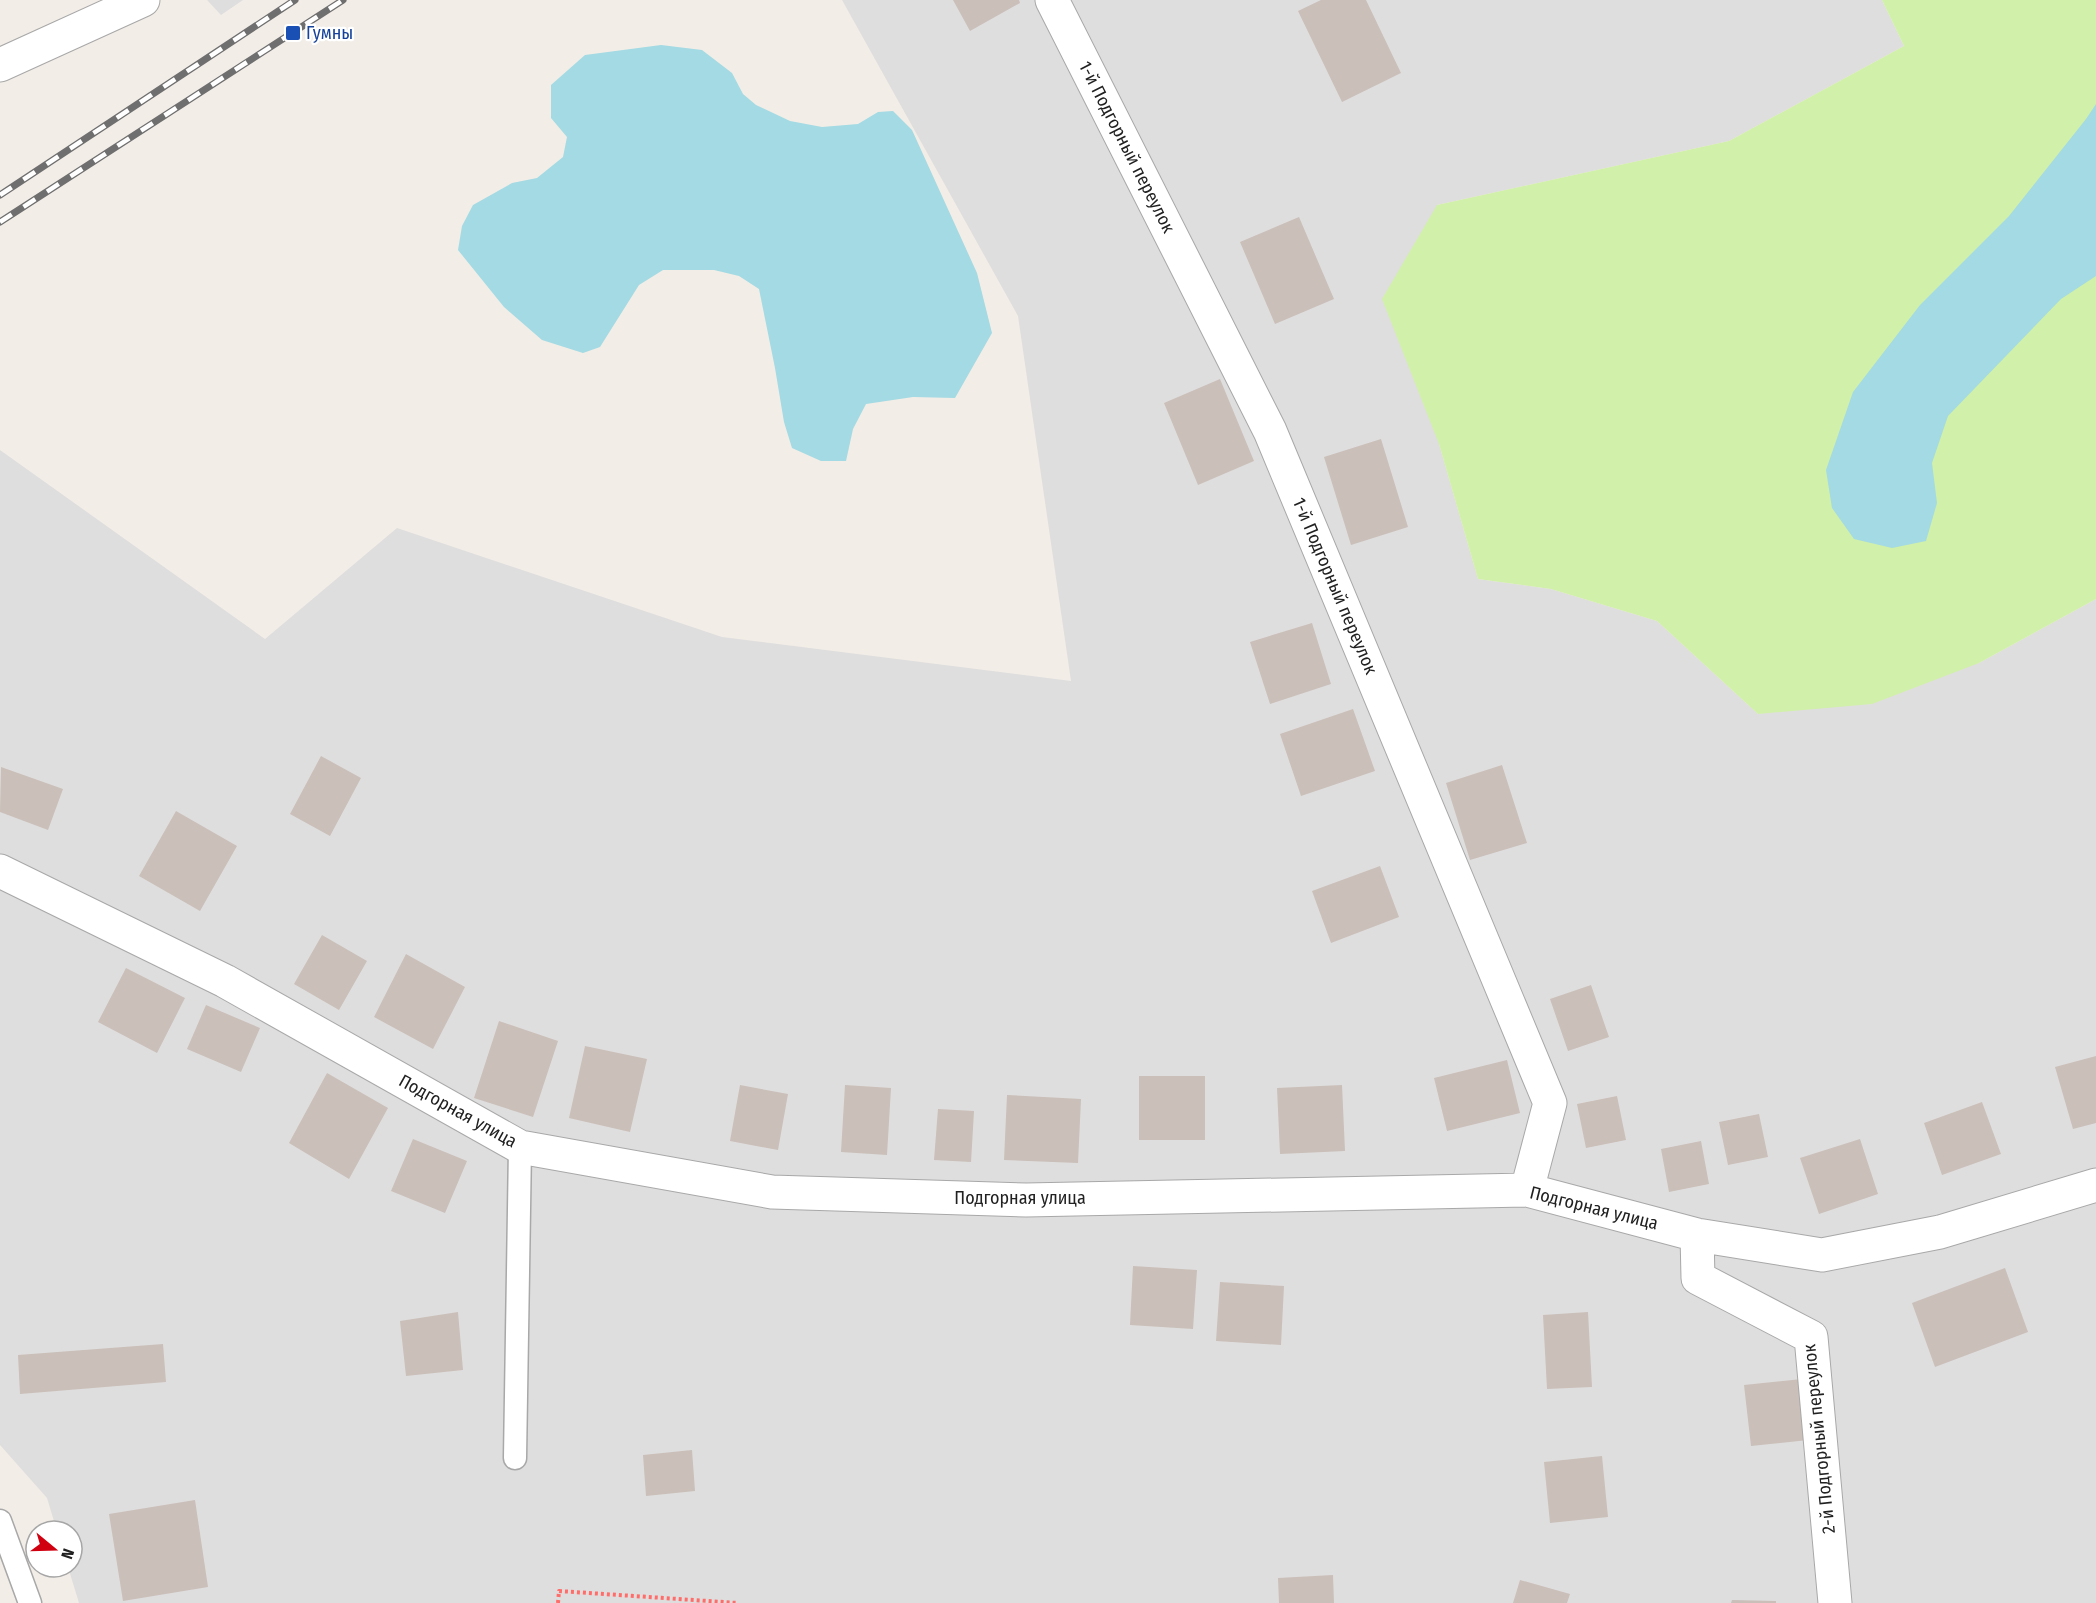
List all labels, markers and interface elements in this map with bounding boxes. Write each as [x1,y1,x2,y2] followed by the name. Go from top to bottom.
[306,22,353,44] place label: Гумны
[284,24,302,42] marker: Гумны
[1074,58,1180,237] street label: 1-й Подгорный переулок
[1288,494,1382,678] street label: 1-й Подгорный переулок
[395,1070,521,1153] street label: Подгорная улица
[1528,1181,1661,1235] street label: Подгорная улица
[954,1187,1086,1209] street label: Подгорная улица
[1798,1343,1840,1535] street label: 2-й Подгорный переулок
[24,1519,84,1579] north arrow
[57,1546,78,1561] text: N

